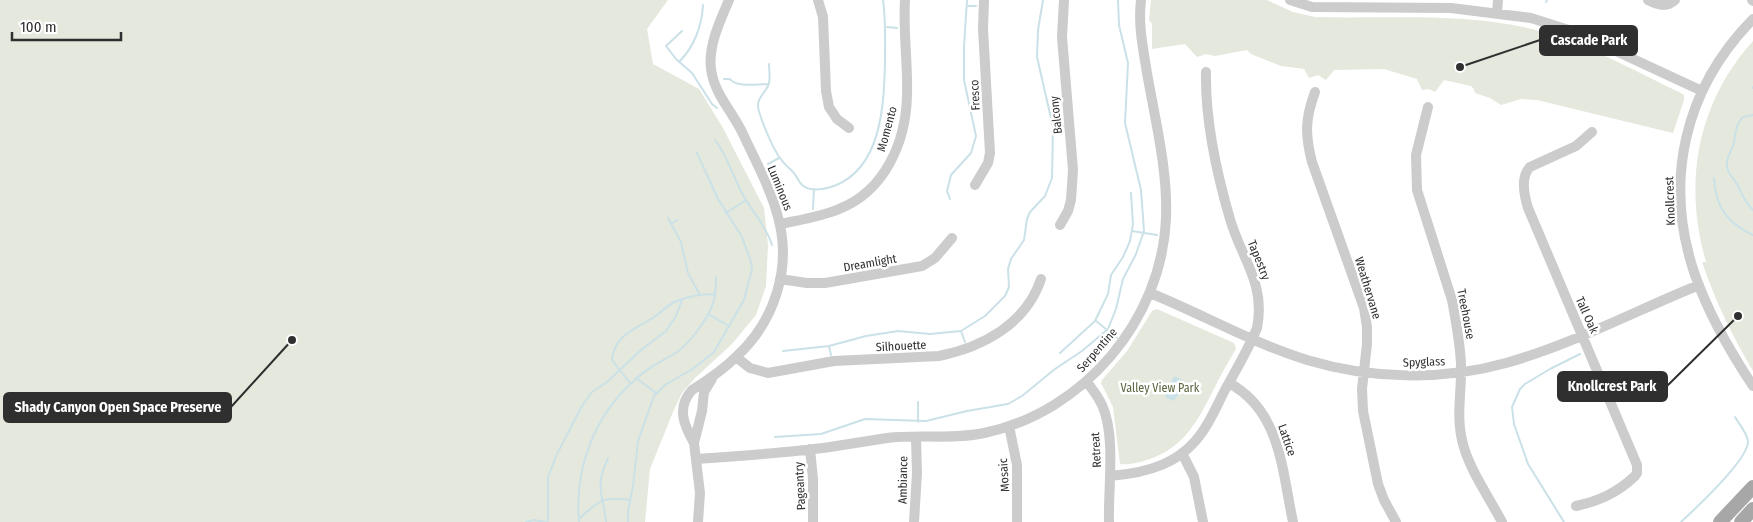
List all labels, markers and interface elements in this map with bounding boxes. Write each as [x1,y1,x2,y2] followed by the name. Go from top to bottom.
[12,10,121,42] scale bar
[20,18,57,36] text: 100 m
[1540,26,1637,55] callout: Cascade Park
[1551,32,1628,49] text: Cascade Park
[967,79,983,111] street label: Fresco
[1047,95,1065,135] street label: Balcony
[874,105,900,153] street label: Momento
[765,163,795,213] street label: Luminous
[1662,176,1678,226] street label: Knollcrest
[1245,238,1274,283] street label: Tapestry
[842,251,898,275] street label: Dreamlight
[1352,255,1384,321] street label: Weathervane
[1454,288,1478,340] street label: Treehouse
[1573,294,1601,336] street label: Tall Oak
[1074,325,1120,375] street label: Serpentine
[875,338,927,354] street label: Silhouette
[1403,354,1445,370] street label: Spyglass
[1558,372,1667,401] callout: Knollcrest Park
[1568,378,1657,395] text: Knollcrest Park
[1121,381,1200,395] park label: Valley View Park
[4,393,231,422] callout: Shady Canyon Open Space Preserve
[15,399,221,416] text: Shady Canyon Open Space Preserve
[1275,422,1299,458] street label: Lattice
[1088,432,1104,468] street label: Retreat
[896,456,910,504] street label: Ambiance
[996,458,1012,492] street label: Mosaic
[792,461,808,511] street label: Pageantry

